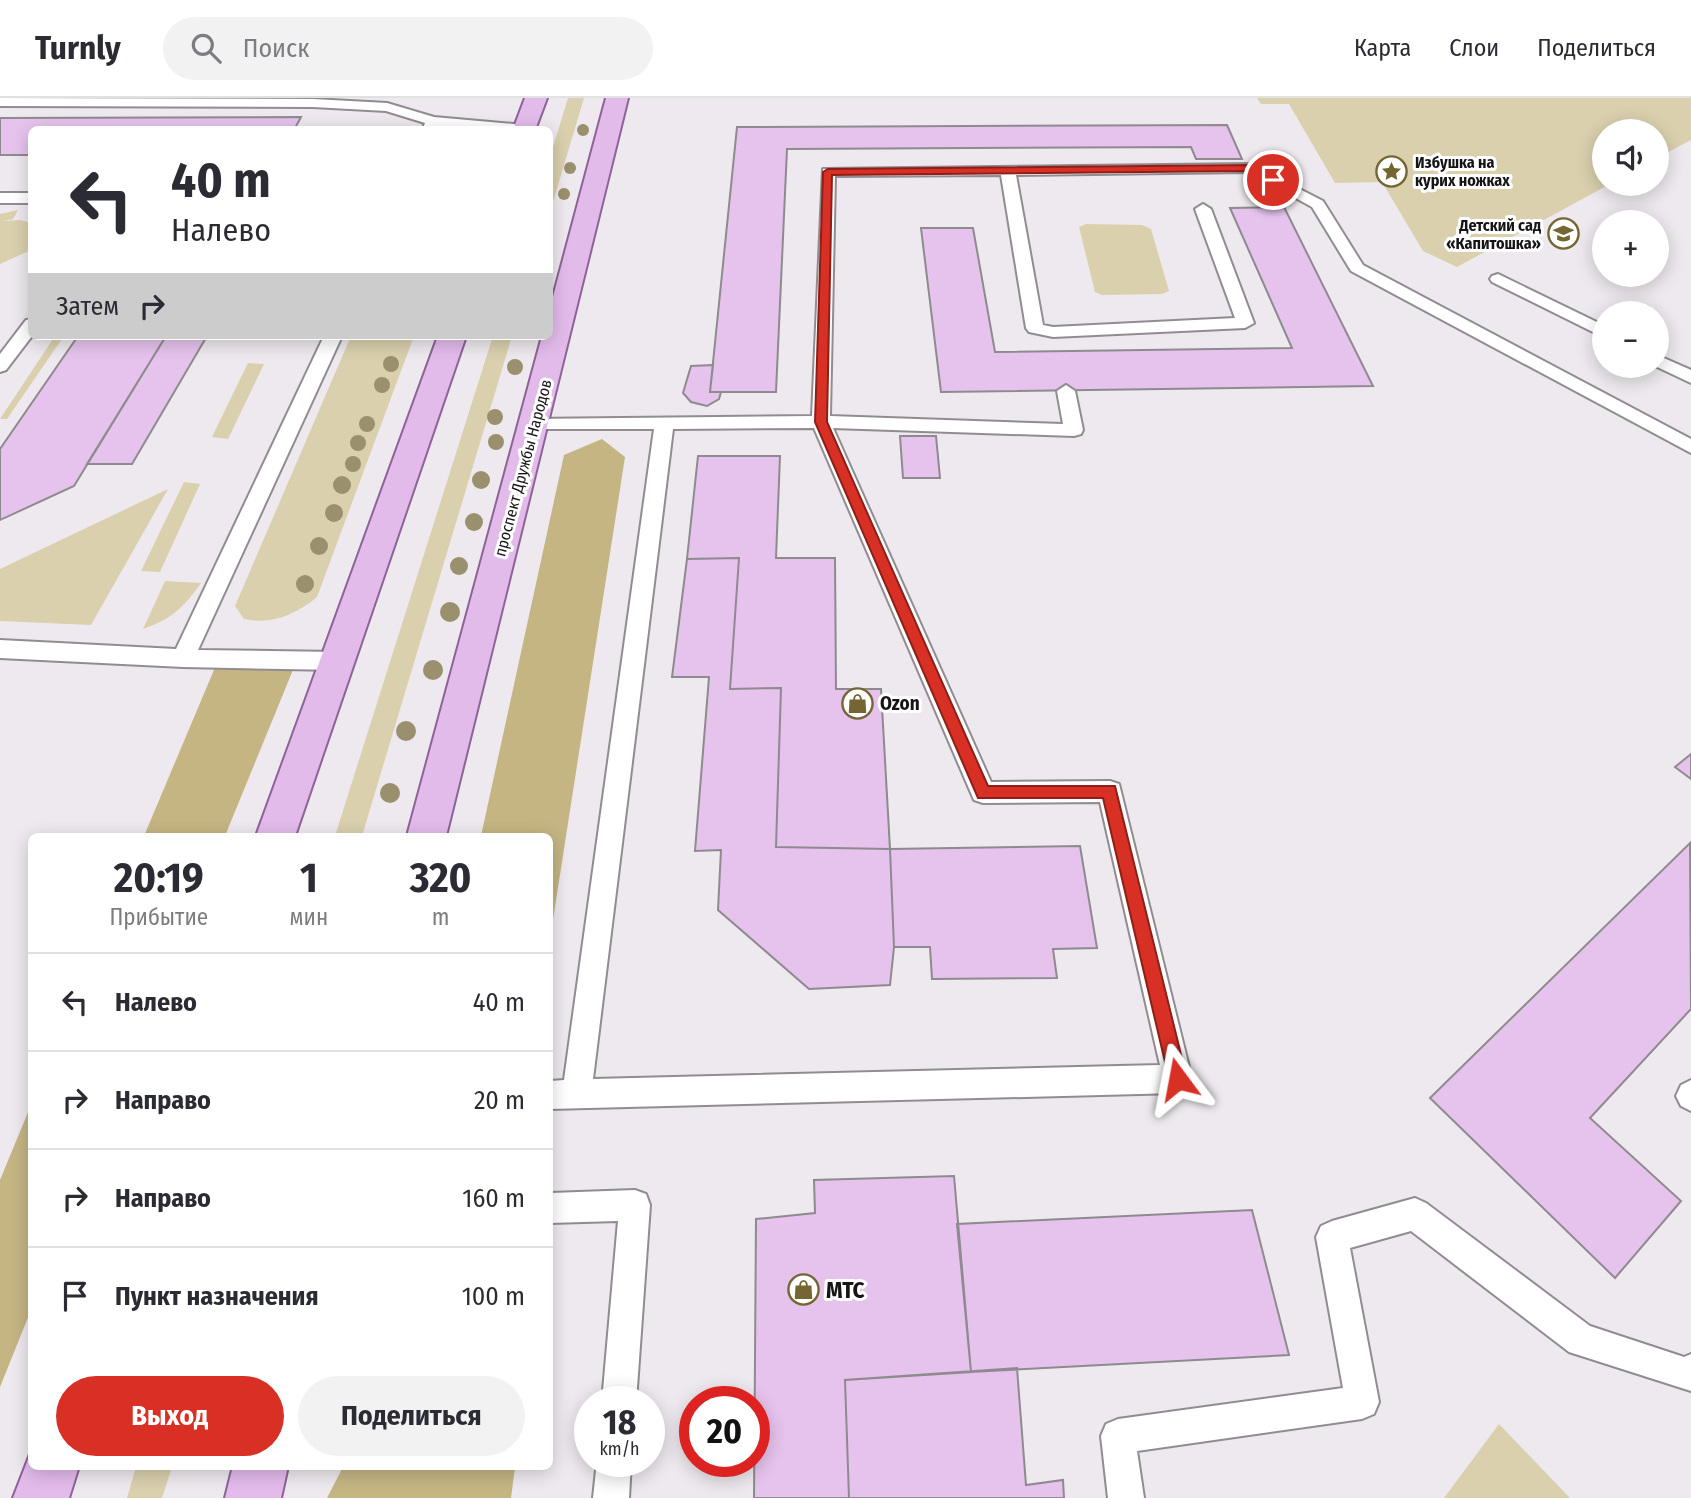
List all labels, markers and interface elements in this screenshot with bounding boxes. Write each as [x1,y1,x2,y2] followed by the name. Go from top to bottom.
[163,17,653,80] search box
[35,28,121,68] text: Turnly
[187,29,225,67] icon: search
[243,33,309,64] text: Поиск
[1354,34,1411,62] text: Карта
[1449,34,1499,62] text: Слои
[1537,34,1656,62] text: Поделиться
[1592,119,1669,378] map controls
[1592,119,1669,196] button: sound
[1243,150,1303,210] pin
[171,151,271,210] text: 40 m
[1415,153,1510,190] place label: Избушка на курих ножках
[56,154,147,245] icon: left
[1375,154,1409,188] place icon: Избушка на курих ножках
[1254,161,1292,199] icon: arrive
[1592,210,1669,287] button: +
[171,211,271,249] text: Налево
[1446,216,1541,253] place label: Детский сад «Капитошка»
[1547,217,1581,251] school or university icon: Детский сад «Капитошка»
[133,287,171,325] icon: right
[56,291,119,322] text: Затем
[1592,301,1669,378] button: −
[490,377,556,559] street label: проспект Дружбы Народов
[840,686,874,720] shop icon: Ozon
[880,692,920,715] place label: Ozon
[114,853,204,903] text: 20:19
[300,853,318,903] text: 1
[410,853,472,903] text: 320
[109,903,208,931] text: Прибытие
[290,903,328,931] text: мин
[432,903,449,931] text: m
[56,983,94,1021] icon: left
[115,987,197,1018] text: Налево
[473,987,525,1018] text: 40 m
[1141,1042,1215,1116] position arrow
[56,1081,94,1119] icon: right
[115,1085,211,1116] text: Направо
[474,1085,525,1116] text: 20 m
[56,1179,94,1217] icon: right
[115,1183,211,1214] text: Направо
[462,1183,525,1214] text: 160 m
[786,1273,820,1307] shop icon: МТС
[826,1276,865,1304] place label: МТС
[56,1277,94,1315] icon: arrive
[115,1281,319,1312] text: Пункт назначения
[462,1281,525,1312] text: 100 m
[56,1376,284,1456] button: Выход
[298,1376,525,1456] button: Поделиться
[679,1386,770,1477] speed limit sign: 20
[603,1401,636,1443] text: 18
[599,1438,640,1460] text: km/h

